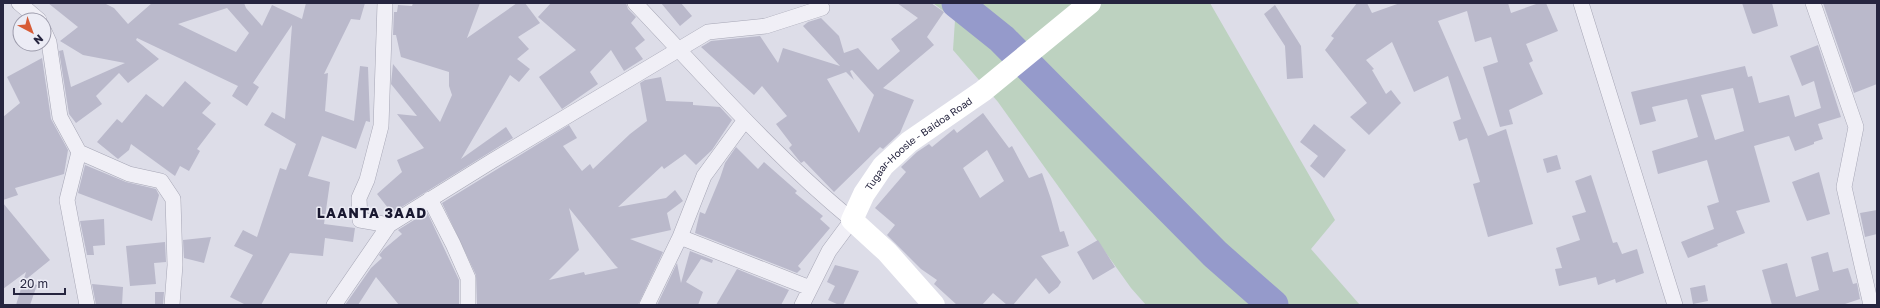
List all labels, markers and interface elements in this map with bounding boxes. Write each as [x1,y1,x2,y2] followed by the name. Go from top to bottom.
[12,12,52,52] north arrow
[31,32,46,48] text: N
[862,94,974,193] street label: Tugaar-Hoosle - Baidoa Road
[317,204,427,221] district label: LAANTA 3AAD
[14,270,65,296] scale bar
[20,276,48,291] text: 20 m

